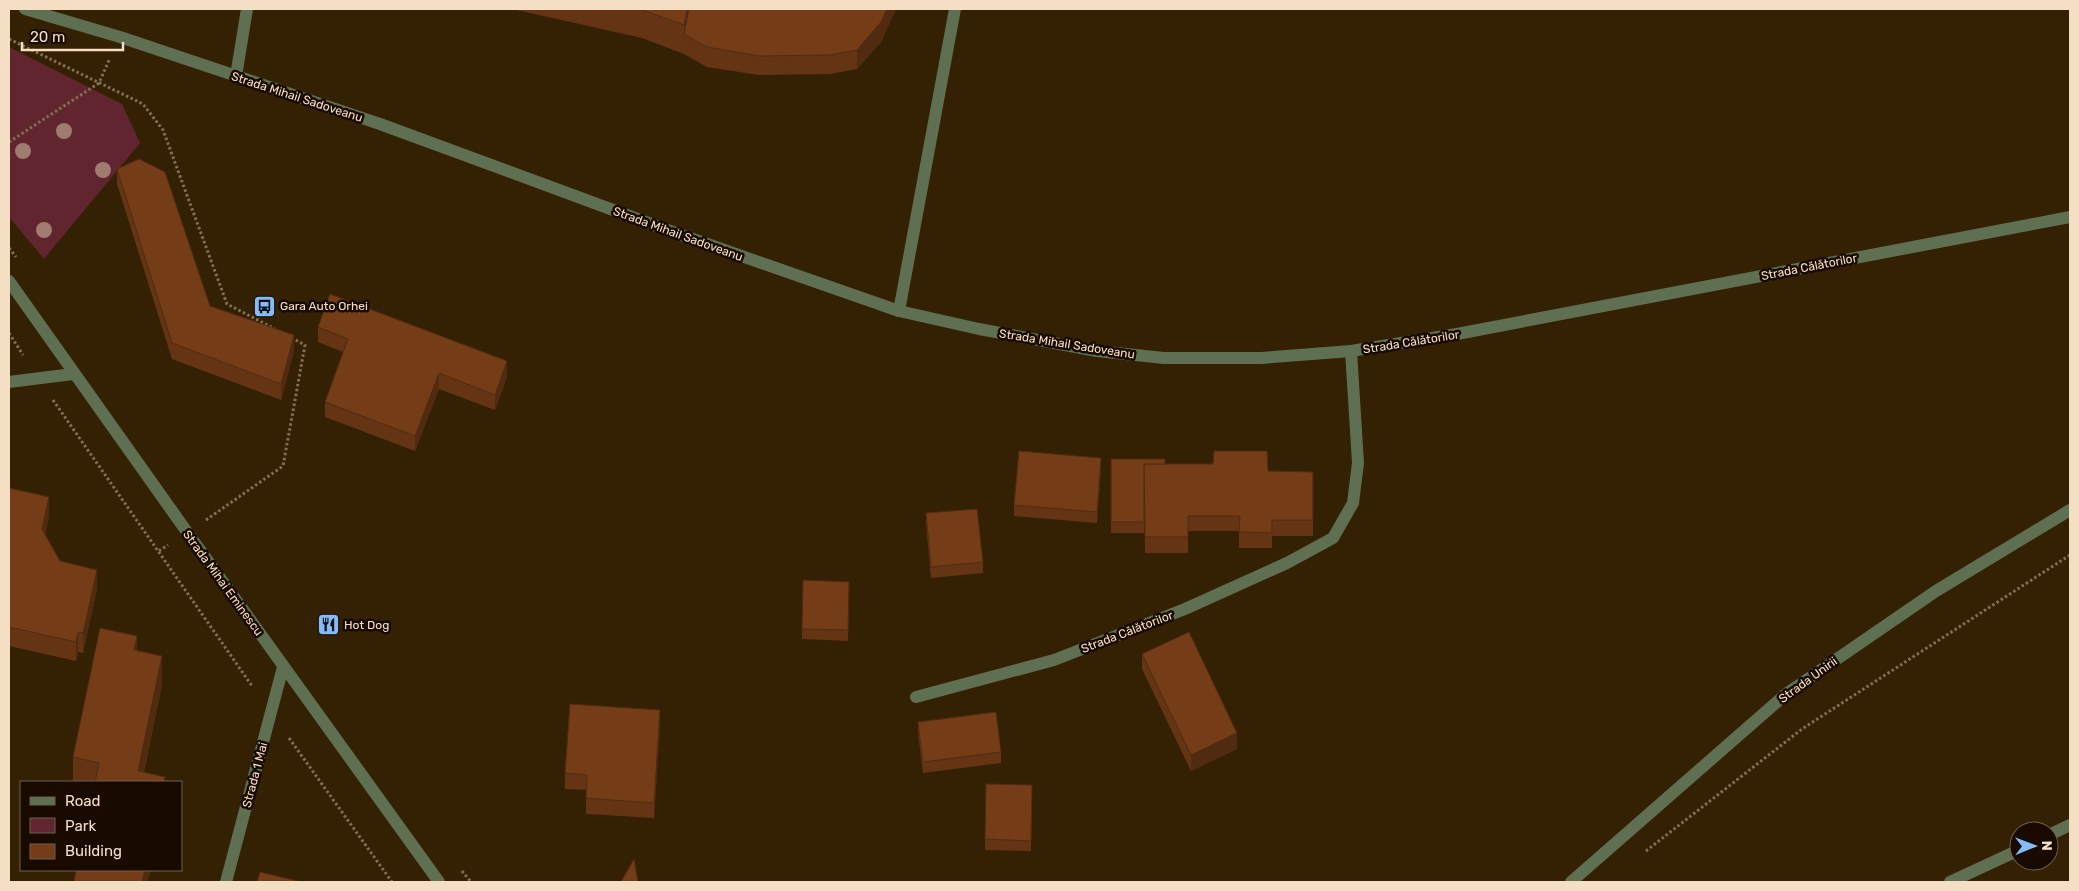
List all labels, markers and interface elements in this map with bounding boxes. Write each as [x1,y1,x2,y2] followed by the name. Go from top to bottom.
[22,20,124,52] scale bar
[30,28,65,46] text: 20 m
[230,69,364,125] street label: Strada Mihail Sadoveanu
[611,204,745,264] street label: Strada Mihail Sadoveanu
[1760,251,1859,283] street label: Strada Călătorilor
[252,294,276,318] bus stop icon: Gara Auto Orhei
[280,299,368,313] place label: Gara Auto Orhei
[998,326,1136,362] street label: Strada Mihail Sadoveanu
[1362,327,1461,357] street label: Strada Călătorilor
[180,528,266,638] street label: Strada Mihai Eminescu
[1079,608,1175,656] street label: Strada Călătorilor
[316,613,340,637] restaurant icon: Hot Dog
[344,618,389,632] place label: Hot Dog
[1776,654,1840,706] street label: Strada Unirii
[240,741,270,809] street label: Strada 1 Mai
[20,781,182,871] legend
[65,792,101,810] text: Road
[65,817,96,835] text: Park
[2009,821,2059,871] north arrow
[2038,841,2055,851] text: N
[65,842,122,860] text: Building

